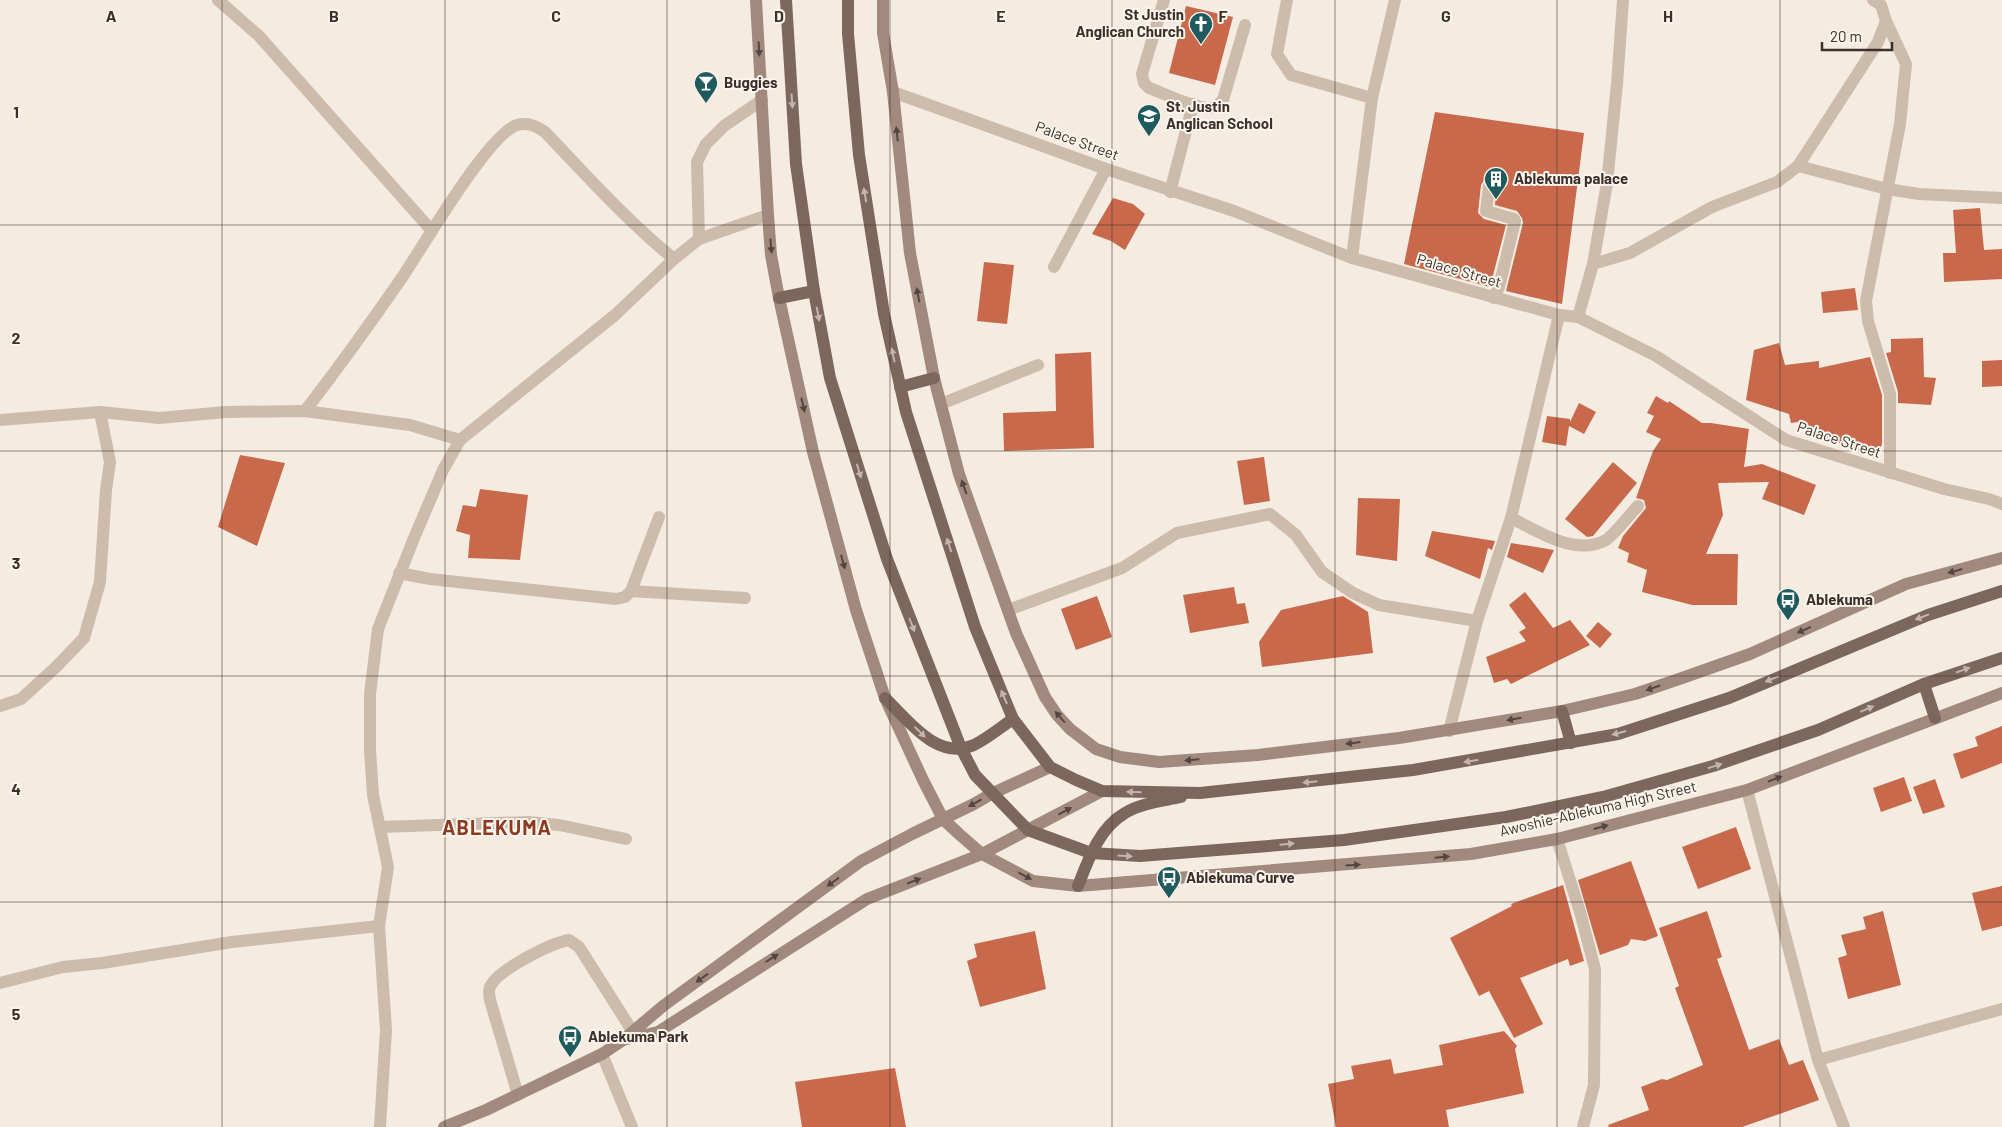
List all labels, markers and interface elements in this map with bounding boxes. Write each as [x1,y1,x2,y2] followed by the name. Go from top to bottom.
[1075,5,1184,40] place label: St Justin Anglican Church
[106,6,117,25] text: A
[329,6,339,25] text: B
[551,6,561,25] text: C
[774,6,784,25] text: D
[996,6,1006,25] text: E
[1219,6,1228,25] text: F
[1441,6,1451,25] text: G
[1663,6,1673,25] text: H
[1188,11,1214,45] church icon: St Justin Anglican Church
[1822,20,1892,52] scale bar
[1830,27,1862,45] text: 20 m
[755,41,763,57] one-way arrow
[693,70,719,104] bar icon: Buggies
[724,73,778,91] place label: Buggies
[788,93,796,109] one-way arrow
[1166,97,1273,132] place label: St. Justin Anglican School
[13,102,19,121] text: 1
[1136,103,1162,137] school or university icon: St. Justin Anglican School
[1033,117,1121,163] street label: Palace Street
[893,126,901,142] one-way arrow
[1483,166,1509,200] building icon: Ablekuma palace
[1514,169,1628,187] place label: Ablekuma palace
[861,187,869,203] one-way arrow
[767,238,775,254] one-way arrow
[1415,249,1504,291] street label: Palace Street
[914,288,922,303] one-way arrow
[814,307,822,322] one-way arrow
[12,328,21,347] text: 2
[889,348,897,363] one-way arrow
[799,397,807,412] one-way arrow
[1795,417,1884,461] street label: Palace Street
[856,464,864,479] one-way arrow
[960,480,967,495] one-way arrow
[944,537,952,552] one-way arrow
[12,553,20,572] text: 3
[839,555,847,570] one-way arrow
[1947,567,1962,575] one-way arrow
[1775,587,1801,621] bus stop icon: Ablekuma
[1806,590,1873,608] place label: Ablekuma
[1915,614,1930,621] one-way arrow
[908,618,916,633] one-way arrow
[1797,626,1811,634] one-way arrow
[1955,666,1970,673] one-way arrow
[1765,676,1779,684] one-way arrow
[1645,685,1660,692] one-way arrow
[1000,690,1007,705] one-way arrow
[1860,704,1874,712] one-way arrow
[1054,711,1065,724] one-way arrow
[1506,716,1522,724] one-way arrow
[914,726,926,738] one-way arrow
[1612,730,1627,738] one-way arrow
[1345,739,1361,747] one-way arrow
[1183,756,1199,764] one-way arrow
[1463,757,1479,765] one-way arrow
[1708,761,1723,769] one-way arrow
[1768,775,1783,783] one-way arrow
[1498,777,1698,839] street label: Awoshie-Ablekuma High Street
[1302,778,1318,786] one-way arrow
[11,779,21,798] text: 4
[1126,787,1142,795] one-way arrow
[968,799,981,808] one-way arrow
[1058,807,1072,815] one-way arrow
[442,815,552,839] district label: ABLEKUMA
[1594,823,1609,831] one-way arrow
[1279,840,1295,848] one-way arrow
[1117,852,1133,860] one-way arrow
[1434,853,1450,861] one-way arrow
[1346,860,1362,868] one-way arrow
[1156,865,1182,899] bus stop icon: Ablekuma Curve
[1186,868,1295,886] place label: Ablekuma Curve
[1017,872,1032,880] one-way arrow
[826,877,840,887] one-way arrow
[907,877,922,885] one-way arrow
[765,954,779,963] one-way arrow
[695,973,708,983] one-way arrow
[12,1004,21,1023] text: 5
[557,1024,583,1058] bus stop icon: Ablekuma Park
[588,1027,689,1045] place label: Ablekuma Park

